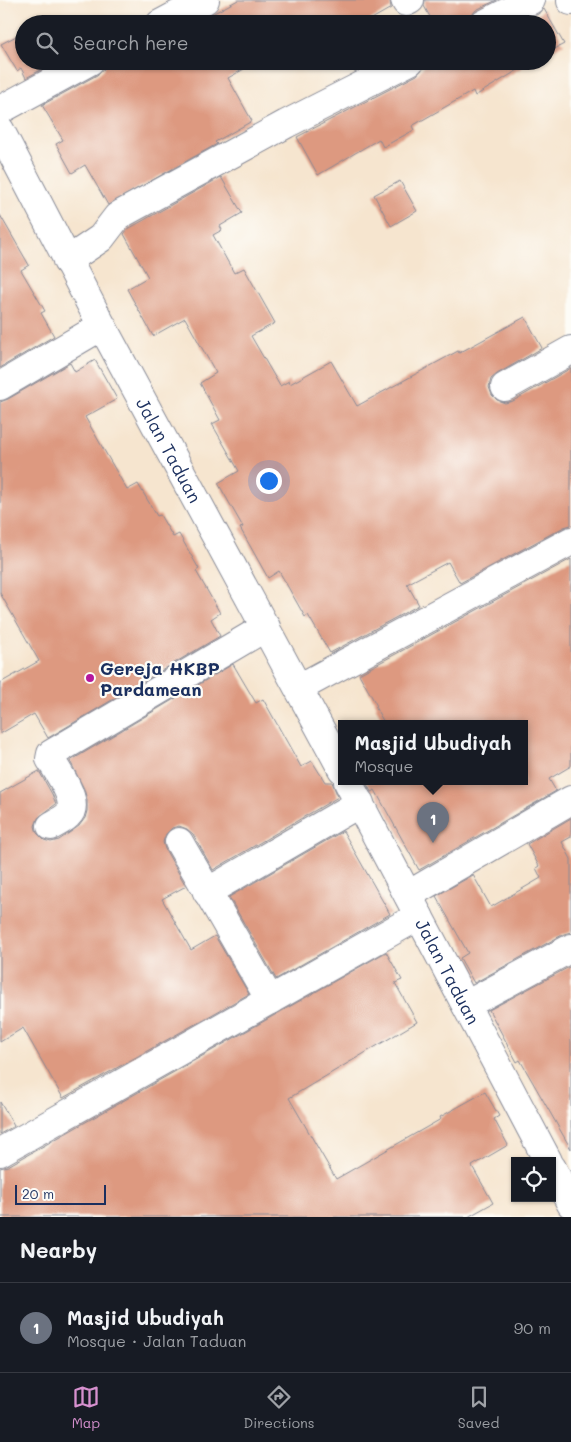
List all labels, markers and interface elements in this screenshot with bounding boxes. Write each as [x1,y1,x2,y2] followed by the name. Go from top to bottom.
[15,15,556,70] search box
[33,29,61,57] icon: search
[73,30,189,55] text: Search here
[131,393,207,507] street label: Jalan Taduan
[256,468,282,494] your location
[100,656,220,701] place label: Gereja HKBP Pardamean
[84,672,96,684] marker: Gereja HKBP Pardamean
[338,720,528,785] popup
[355,730,511,755] text: Masjid Ubudiyah
[355,755,414,776] text: Mosque
[417,802,449,843] pin: 1
[410,914,486,1028] street label: Jalan Taduan
[511,1157,556,1202] map controls
[511,1157,556,1202] button: locate
[15,1182,106,1205] scale bar
[22,1184,54,1203] text: 20 m
[20,1236,97,1263] text: Nearby
[67,1305,224,1330] text: Masjid Ubudiyah
[32,1317,40,1338] text: 1
[514,1317,551,1338] text: 90 m
[67,1330,246,1351] text: Mosque · Jalan Taduan
[72,1383,100,1432] tab: Map
[243,1383,315,1432] tab: Directions
[458,1383,499,1432] tab: Saved

